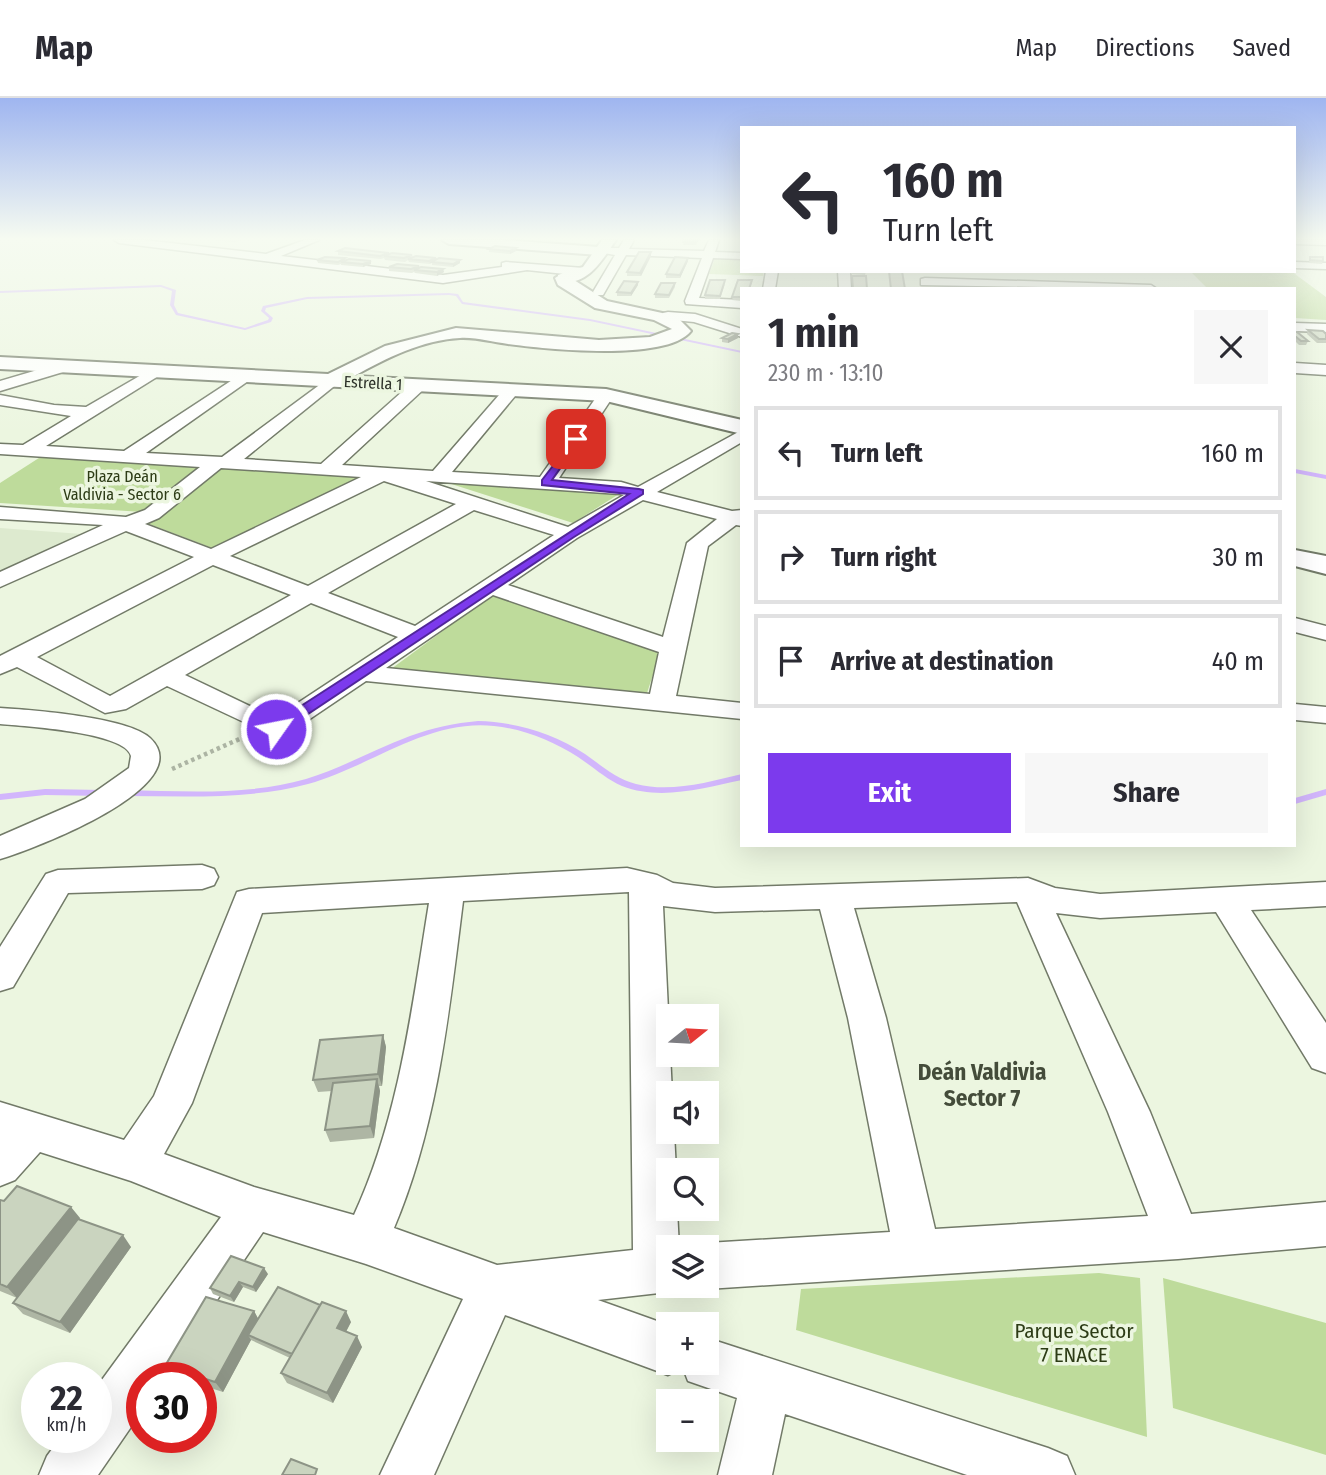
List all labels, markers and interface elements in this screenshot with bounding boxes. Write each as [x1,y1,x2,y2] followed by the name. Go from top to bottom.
[35,28,93,68] text: Map
[1016,34,1057,62] text: Map
[1095,34,1194,62] text: Directions
[1232,34,1291,62] text: Saved
[883,151,1004,210] text: 160 m
[768,154,859,245] icon: left
[883,211,993,249] text: Turn left
[768,308,859,358] text: 1 min
[1194,310,1268,384] button: close
[768,359,883,387] text: 230 m · 13:10
[343,372,403,394] street label: Estrella 1
[546,409,606,469] pin
[557,420,595,458] icon: arrive
[772,434,810,472] icon: left
[831,438,923,469] text: Turn left
[1201,438,1264,469] text: 160 m
[63,467,181,504] park label: Plaza Deán Valdivia - Sector 6
[772,538,810,576] icon: right
[831,542,937,573] text: Turn right
[1213,542,1264,573] text: 30 m
[772,642,810,680] icon: arrive
[831,646,1054,677] text: Arrive at destination
[1212,646,1264,677] text: 40 m
[239,692,313,766] position arrow
[768,753,1011,833] button: Exit
[1025,753,1268,833] button: Share
[656,1004,719,1068] north arrow
[656,1004,719,1452] map controls
[918,1058,1046,1112] district label: Deán Valdivia Sector 7
[656,1081,719,1144] button: sound
[656,1158,719,1221] button: search
[656,1235,719,1298] button: layers
[656,1312,719,1375] button: +
[1014,1318,1134,1368] park label: Parque Sector 7 ENACE
[126,1362,217,1453] speed limit sign: 30
[50,1377,83,1419] text: 22
[656,1389,719,1452] button: −
[46,1414,87,1436] text: km/h

